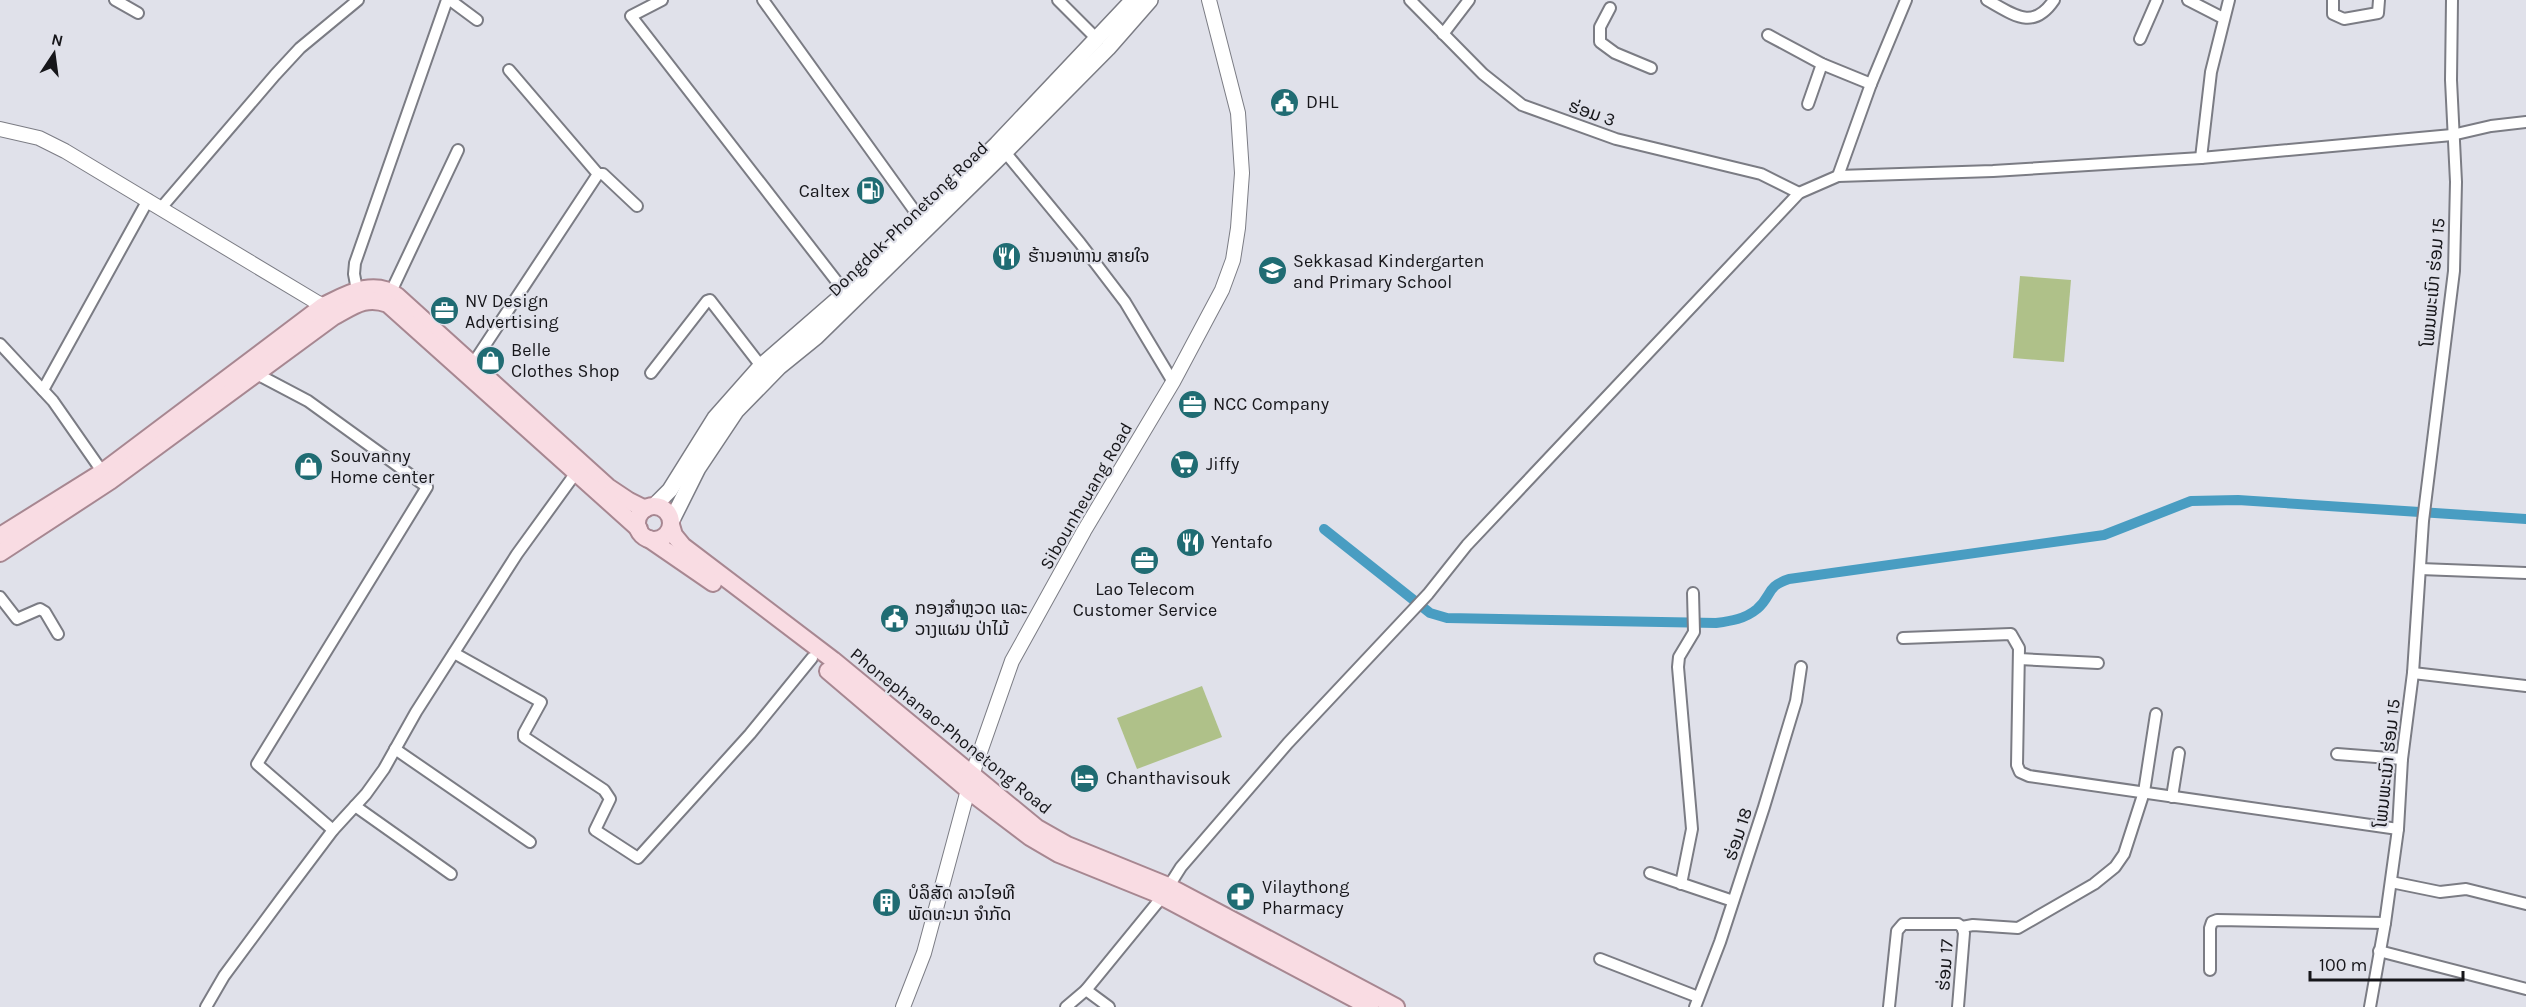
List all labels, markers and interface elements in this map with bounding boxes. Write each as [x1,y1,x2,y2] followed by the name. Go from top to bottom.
[24,24,84,84] north arrow
[50,29,65,50] text: N
[1269,86,1301,118] public building icon: DHL
[1306,91,1339,113] place label: DHL
[1566,95,1618,131] street label: ຮ່ອມ 3
[823,137,993,301] street label: Dongdok-Phonetong Road
[855,175,887,207] fuel station icon: Caltex
[799,180,850,202] place label: Caltex
[2416,217,2450,348] street label: ໂພນພະເນົາ ຮ່ອມ 15
[991,240,1023,272] restaurant icon: ຮ້ານອາຫານ ສາຍໃຈ
[1028,245,1150,267] place label: ຮ້ານອາຫານ ສາຍໃຈ
[1293,250,1484,293] place label: Sekkasad Kindergarten and Primary School
[1256,255,1288,287] school or university icon: Sekkasad Kindergarten and Primary School
[465,290,559,333] place label: NV Design Advertising
[428,295,460,327] office icon: NV Design Advertising
[511,339,620,382] place label: Belle Clothes Shop
[474,344,506,376] shop icon: Belle Clothes Shop
[1176,388,1208,420] office icon: NCC Company
[1213,393,1330,415] place label: NCC Company
[1035,419,1137,573] street label: Sibounheuang Road
[330,445,435,488] place label: Souvanny Home center
[1169,448,1201,480] supermarket icon: Jiffy
[293,450,325,482] shop icon: Souvanny Home center
[1206,453,1240,475] place label: Jiffy
[1174,526,1206,558] restaurant icon: Yentafo
[1211,531,1273,553] place label: Yentafo
[1129,544,1161,576] office icon: Lao Telecom Customer Service
[1073,578,1217,621] place label: Lao Telecom Customer Service
[915,597,1028,640] place label: ກອງສໍາຫຼວດ ແລະ ວາງແຜນ ປ່າໄມ້
[878,602,910,634] public building icon: ກອງສໍາຫຼວດ ແລະ ວາງແຜນ ປ່າໄມ້
[846,643,1056,819] street label: Phonephanao-Phonetong Road
[2369,698,2405,829] street label: ໂພນພະເນົາ ຮ່ອມ 15
[1069,762,1101,794] hotel icon: Chanthavisouk
[1106,767,1231,789] place label: Chanthavisouk
[1719,805,1757,863] street label: ຮ່ອມ 18
[1262,876,1349,919] place label: Vilaythong Pharmacy
[1225,881,1257,913] pharmacy icon: Vilaythong Pharmacy
[908,882,1015,925] place label: ບໍລິສັດ ລາວໄອທີ ພັດທະນາ ຈຳກັດ
[871,887,903,919] building icon: ບໍລິສັດ ລາວໄອທີ ພັດທະນາ ຈຳກັດ
[1932,938,1958,992] street label: ຮ່ອມ 17
[2310,944,2463,982] scale bar
[2319,954,2367,976] text: 100 m

